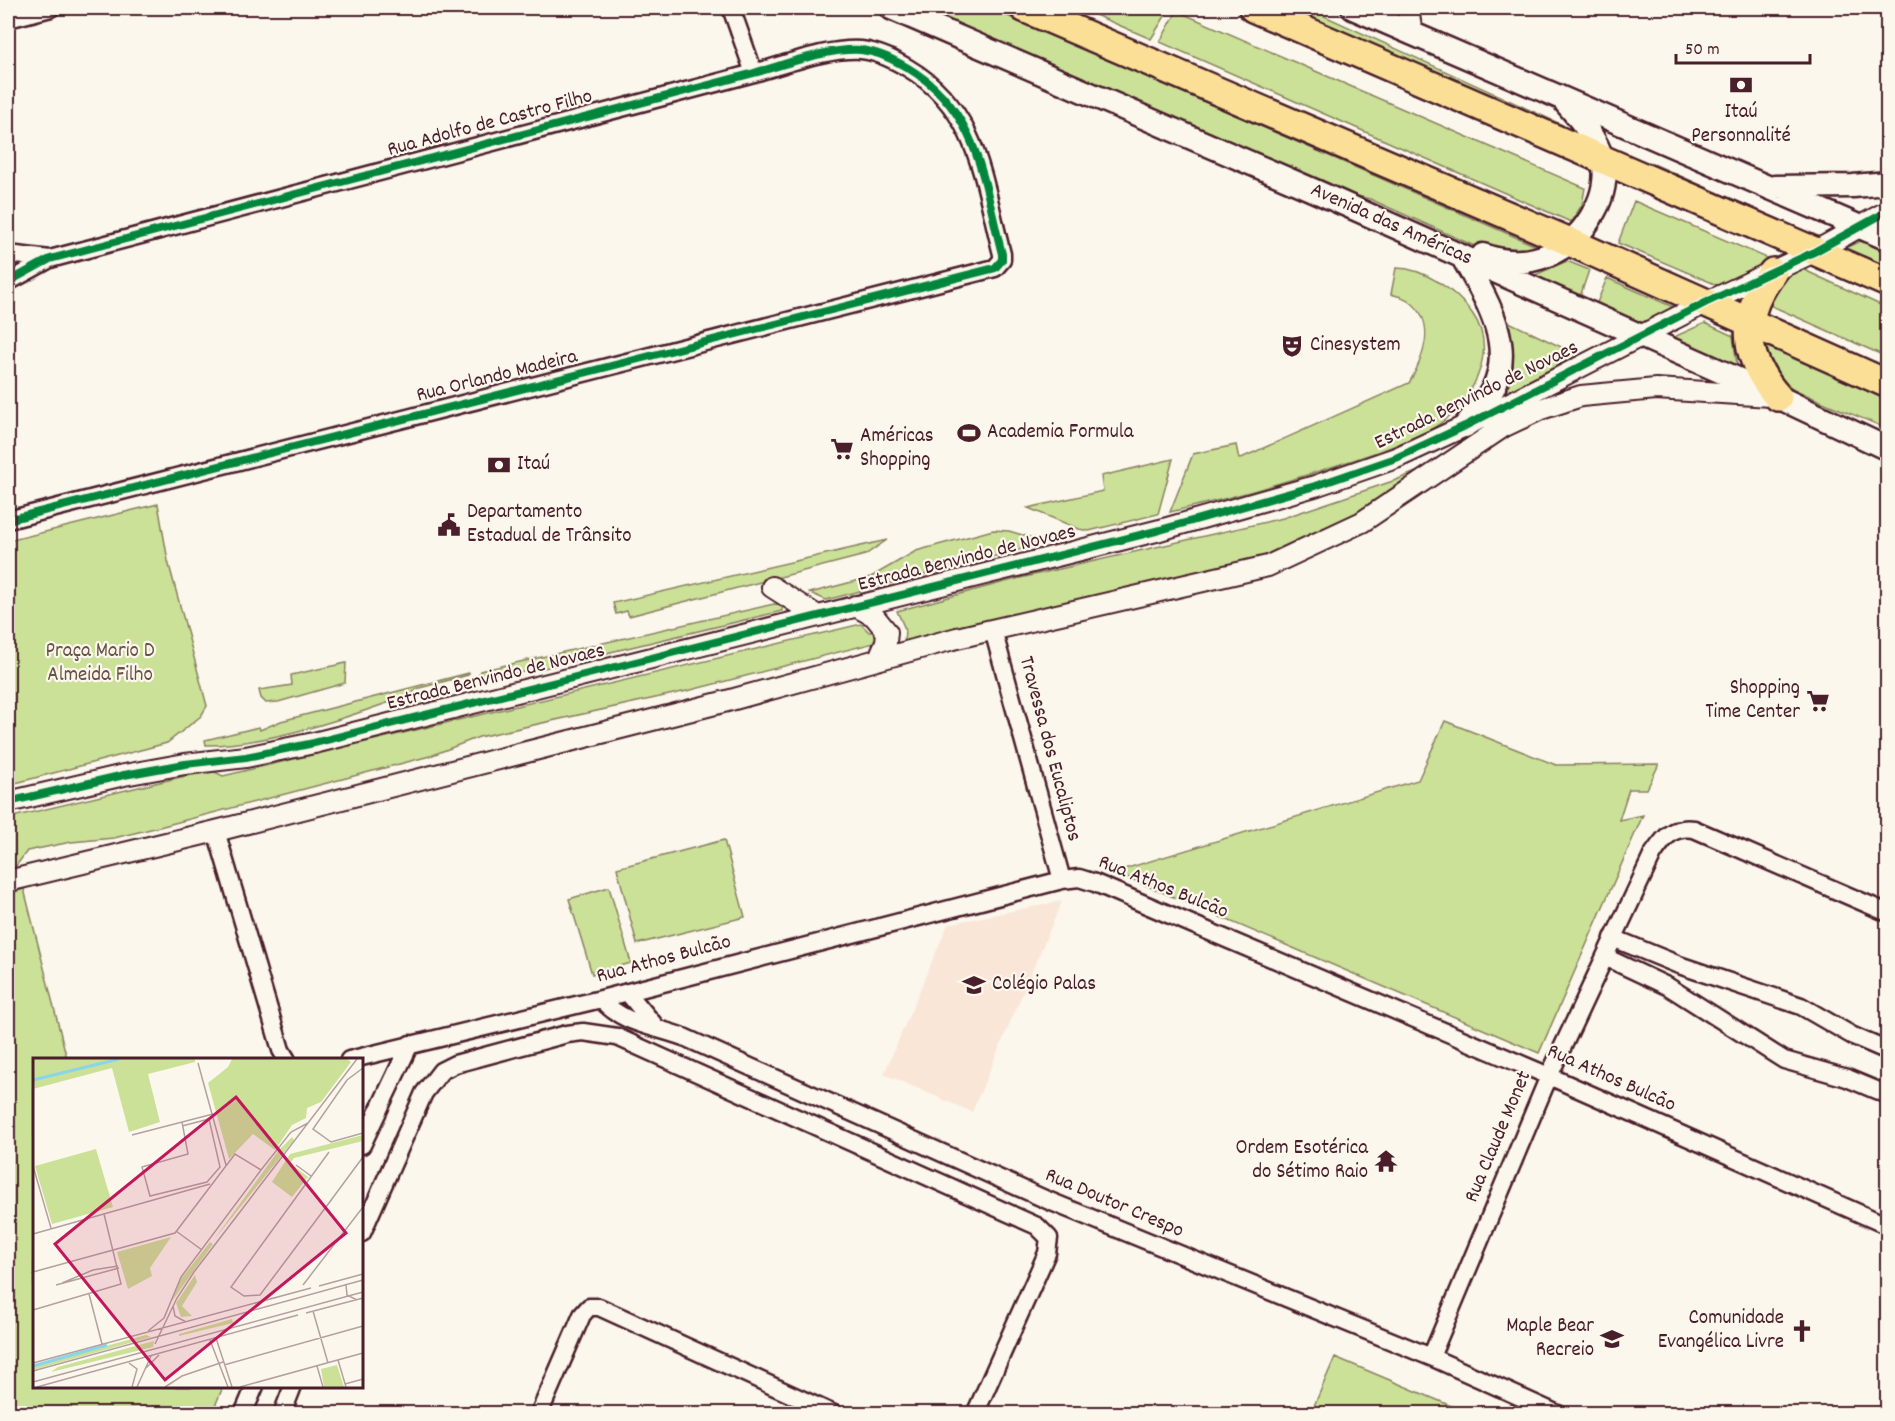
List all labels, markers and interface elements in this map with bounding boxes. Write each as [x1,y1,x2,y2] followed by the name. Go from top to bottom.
[1676,27,1810,65] scale bar
[1685,38,1720,63] text: 50 m
[1728,72,1754,98] bank icon: Itaú Personnalité
[384,82,596,166] street label: Rua Adolfo de Castro Filho
[1691,98,1791,152] place label: Itaú Personnalité
[1305,176,1477,274] street label: Avenida das Américas
[1310,331,1401,361] place label: Cinesystem
[1279,333,1305,359] theatre icon: Cinesystem
[1370,333,1584,459] street label: Estrada Benvindo de Novaes
[413,342,582,412] street label: Rua Orlando Madeira
[987,418,1135,448] place label: Academia Formula
[956,420,982,446] sports icon: Academia Formula
[860,422,934,476] place label: Américas Shopping
[829,436,855,462] supermarket icon: Américas Shopping
[517,450,550,480] place label: Itaú
[486,452,512,478] bank icon: Itaú
[467,498,632,552] place label: Departamento Estadual de Trânsito
[436,512,462,538] public building icon: Departamento Estadual de Trânsito
[855,517,1079,601] street label: Estrada Benvindo de Novaes
[384,636,608,720] street label: Estrada Benvindo de Novaes
[45,637,155,691] park label: Praça Mario D Almeida Filho
[1010,653,1088,845] street label: Travessa dos Eucaliptos
[1705,674,1800,728] place label: Shopping Time Center
[1805,688,1831,714] supermarket icon: Shopping Time Center
[1093,848,1233,928] street label: Rua Athos Bulcão
[593,928,735,992] street label: Rua Athos Bulcão
[992,970,1096,1000] place label: Colégio Palas
[961,972,987,998] school or university icon: Colégio Palas
[1542,1037,1680,1121] street label: Rua Athos Bulcão
[33,1058,363,1388] inset map
[1458,1066,1540,1208] street label: Rua Claude Monet
[1235,1134,1369,1188] place label: Ordem Esotérica do Sétimo Raio
[1373,1148,1399,1174] temple icon: Ordem Esotérica do Sétimo Raio
[1040,1161,1188,1247] street label: Rua Doutor Crespo
[1658,1304,1784,1358] place label: Comunidade Evangélica Livre
[1506,1312,1594,1366] place label: Maple Bear Recreio
[1789,1318,1815,1344] church icon: Comunidade Evangélica Livre
[1599,1326,1625,1352] school or university icon: Maple Bear Recreio

